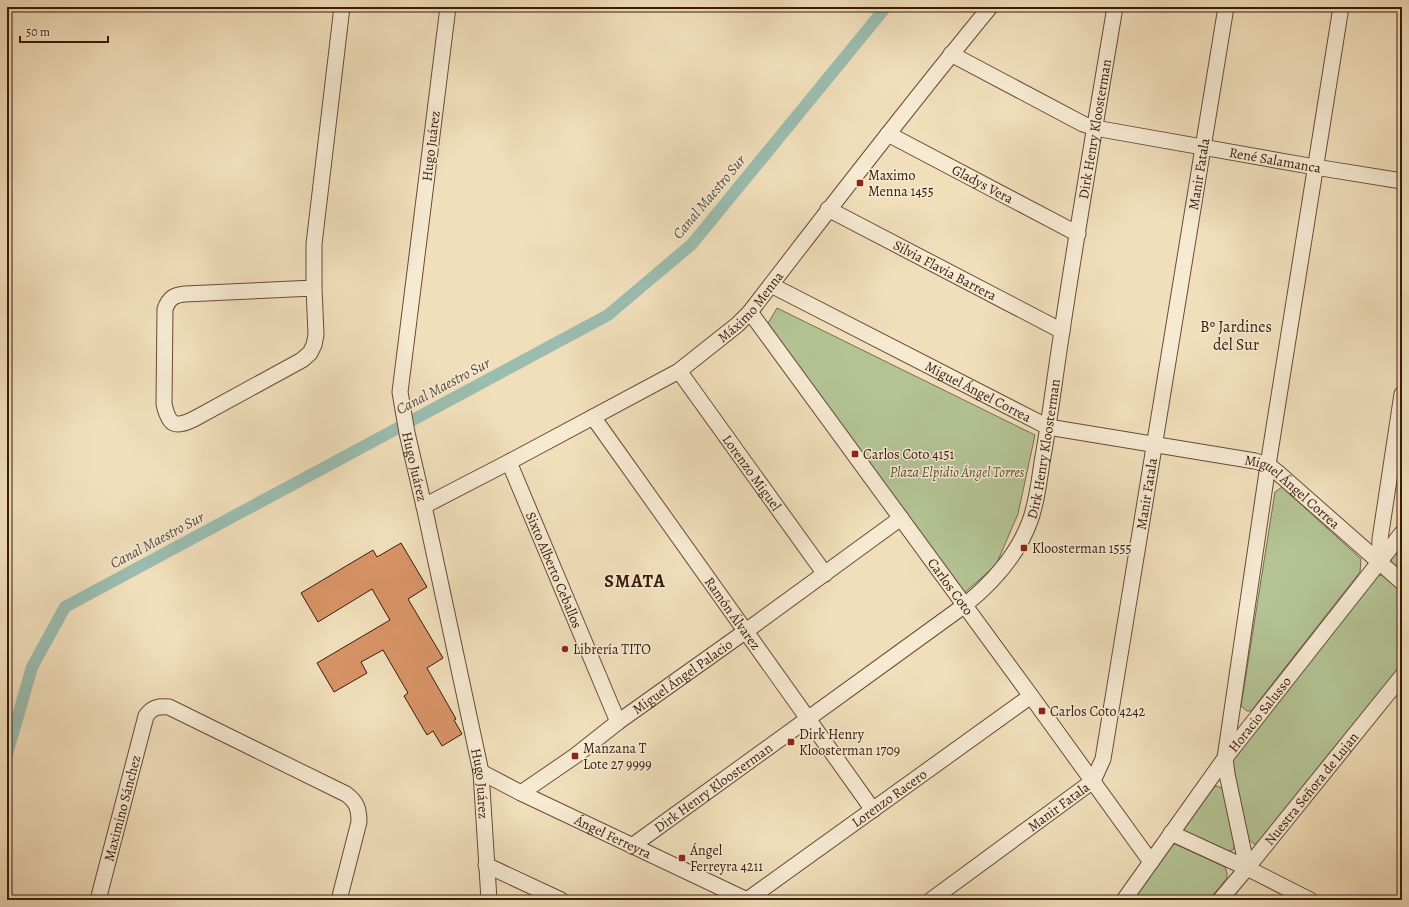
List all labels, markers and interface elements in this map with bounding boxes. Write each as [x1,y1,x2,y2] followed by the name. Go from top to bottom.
[20,18,108,44] scale bar
[26,24,50,40] text: 50 m
[1073,57,1116,200] street label: Dirk Henry Kloosterman
[417,110,445,182] street label: Hugo Juárez
[1183,136,1214,211] street label: Manir Fatala
[1228,142,1323,177] street label: René Salamanca
[668,150,750,243] water label: Canal Maestro Sur
[949,160,1017,208] street label: Gladys Vera
[868,166,934,201] place label: Maximo Menna 1455
[855,178,865,188] marker: Maximo Menna 1455
[890,235,1000,305] street label: Silvia Flavia Barrera
[713,267,788,346] street label: Máximo Menna
[1200,316,1272,356] district label: Bº Jardines del Sur
[393,352,494,419] water label: Canal Maestro Sur
[922,356,1035,427] street label: Miguel Ángel Correa
[1022,377,1064,521] street label: Dirk Henry Kloosterman
[397,430,432,503] street label: Hugo Juárez
[718,431,786,515] street label: Lorenzo Miguel
[863,445,954,464] place label: Carlos Coto 4151
[850,449,860,459] marker: Carlos Coto 4151
[1243,450,1345,533] street label: Miguel Ángel Correa
[1131,456,1162,531] street label: Manir Fatala
[890,463,1025,482] park label: Plaza Elpidio Ángel Torres
[107,506,208,573] water label: Canal Maestro Sur
[521,509,587,631] street label: Sixto Alberto Ceballos
[1032,539,1132,558] place label: Kloosterman 1555
[1019,543,1029,553] marker: Kloosterman 1555
[923,554,978,619] street label: Carlos Coto
[604,569,666,593] district label: SMATA
[700,573,765,654] street label: Ramón Álvarez
[628,634,736,719] street label: Miguel Ángel Palacio
[573,640,651,659] place label: Librería TITO
[560,644,570,654] marker: Librería TITO
[1224,672,1295,756] street label: Horacio Salusso
[1050,702,1146,721] place label: Carlos Coto 4242
[1037,706,1047,716] marker: Carlos Coto 4242
[799,725,900,760] place label: Dirk Henry Kloosterman 1709
[1260,728,1363,849] street label: Nuestra Señora de Lujan
[786,737,796,747] marker: Dirk Henry Kloosterman 1709
[650,738,776,837] street label: Dirk Henry Kloosterman
[583,739,652,774] place label: Manzana T Lote 27 9999
[467,746,493,820] street label: Hugo Juárez
[570,751,580,761] marker: Manzana T Lote 27 9999
[99,753,145,863] street label: Maximino Sánchez
[848,764,931,831] street label: Lorenzo Racero
[1024,777,1093,836] street label: Manir Fatala
[571,810,655,863] street label: Ángel Ferreyra
[689,841,763,876] place label: Ángel Ferreyra 4211
[677,853,687,863] marker: Ángel Ferreyra 4211

